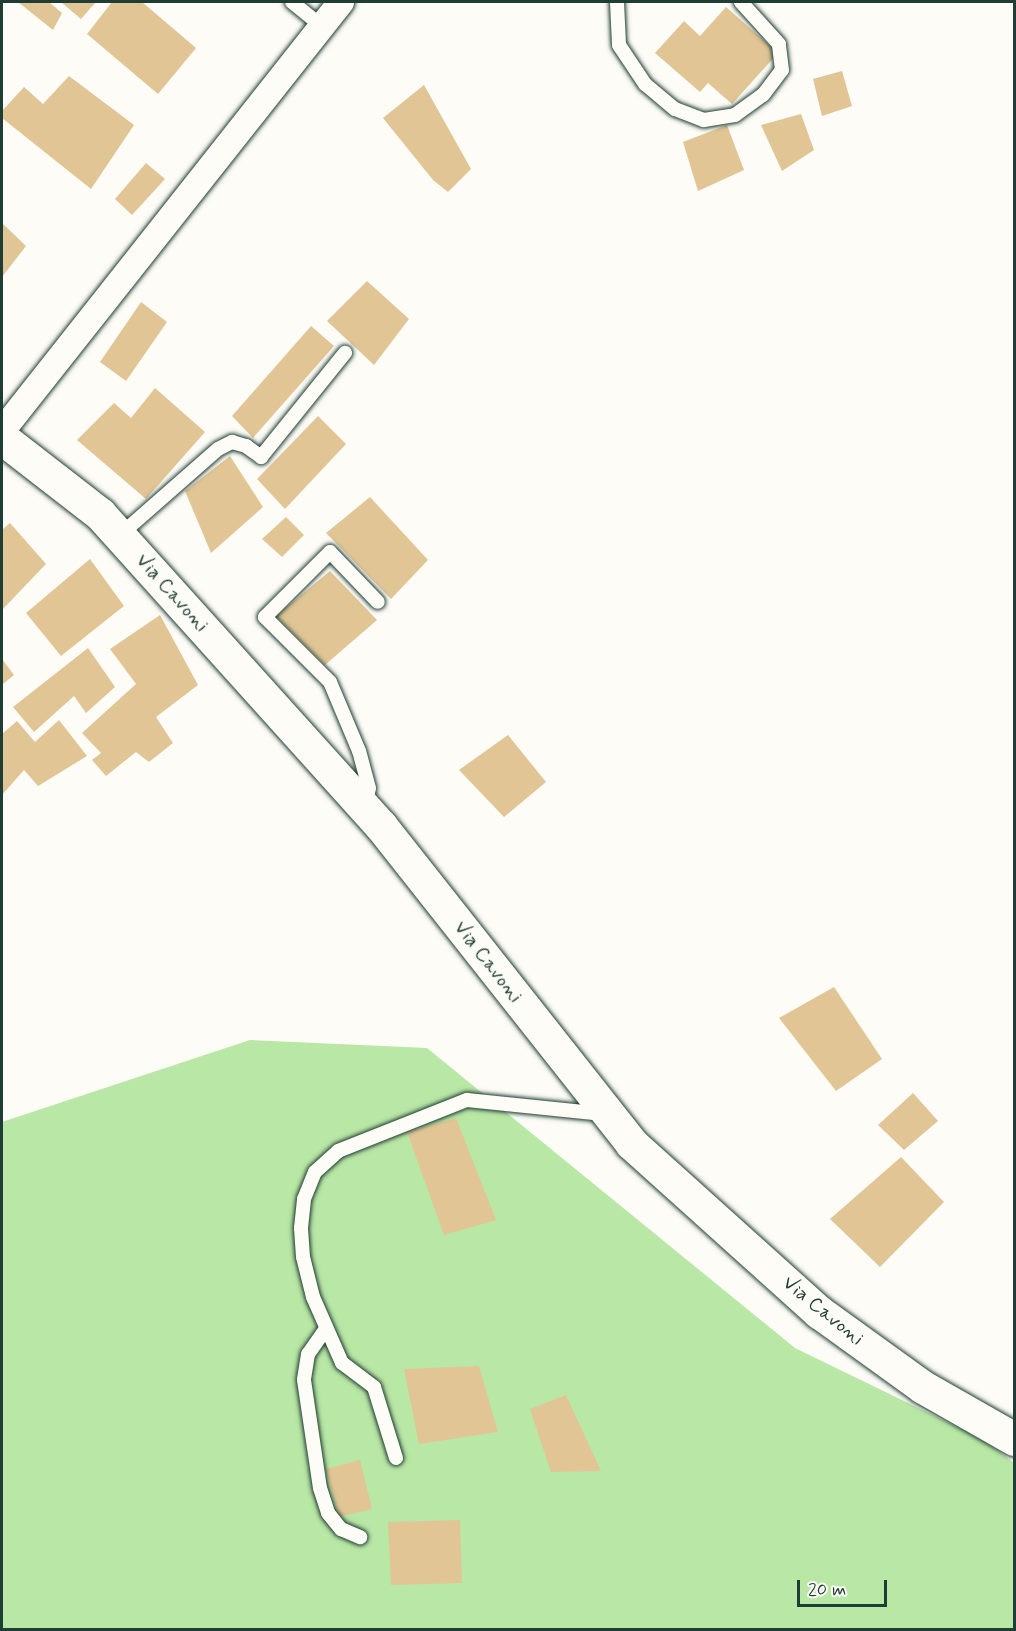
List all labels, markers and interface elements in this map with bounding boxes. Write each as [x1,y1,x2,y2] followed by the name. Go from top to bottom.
[131,550,213,636] street label: Via Cavoni
[449,917,527,1007] street label: Via Cavoni
[778,1272,868,1350] street label: Via Cavoni
[800,1568,890,1606] scale bar
[808,1578,846,1602] text: 20 m

